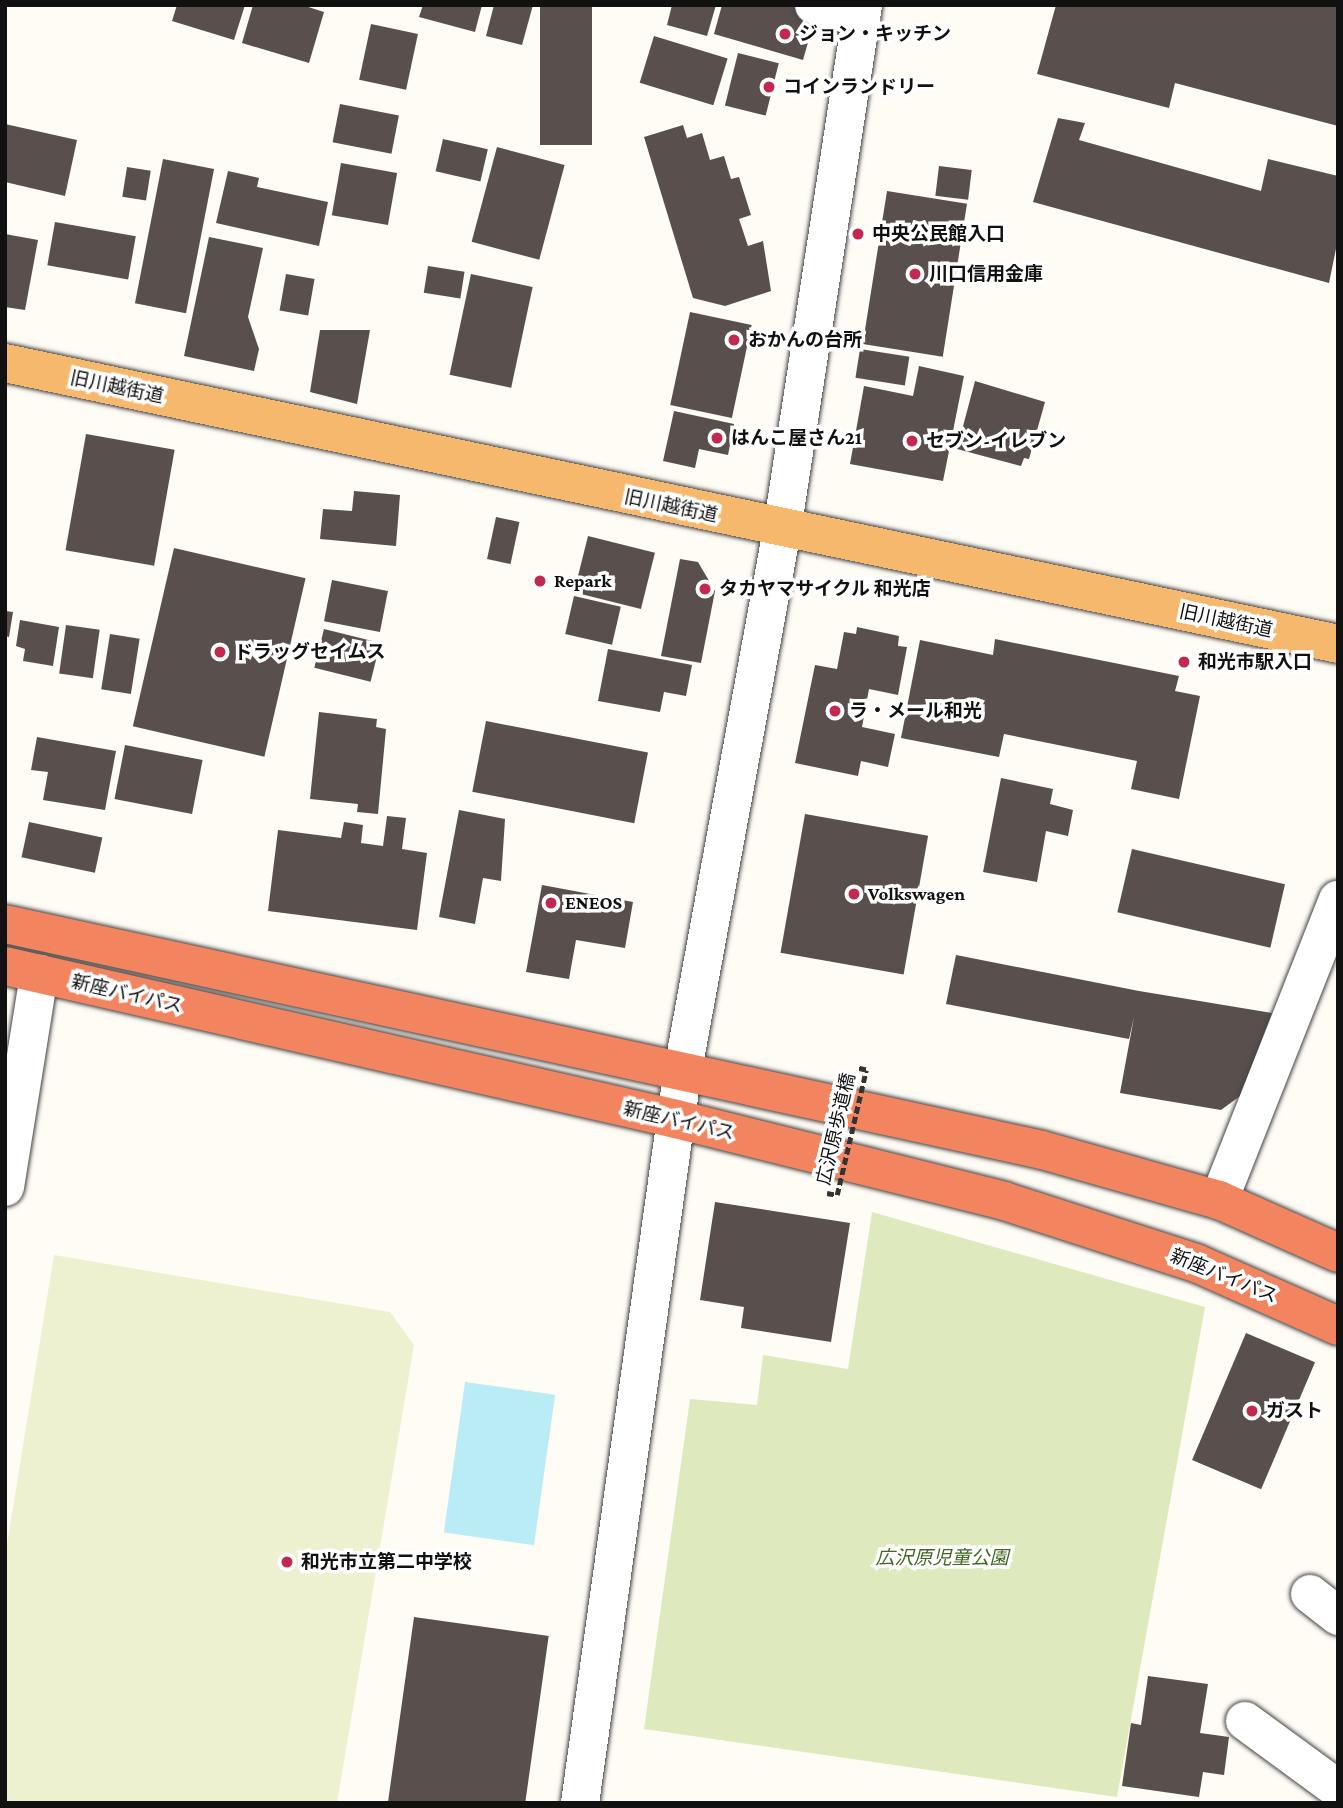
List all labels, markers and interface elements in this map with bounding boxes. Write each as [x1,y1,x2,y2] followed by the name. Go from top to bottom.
[799,23,951,45] place label: ジョン・キッチン
[777,26,793,42] marker: ジョン・キッチン
[783,76,935,98] place label: コインランドリー
[761,79,777,95] marker: コインランドリー
[872,223,1005,245] place label: 中央公民館入口
[850,226,866,242] marker: 中央公民館入口
[929,263,1043,285] place label: 川口信用金庫
[907,266,923,282] marker: 川口信用金庫
[748,329,862,351] place label: おかんの台所
[726,332,742,348] marker: おかんの台所
[68,366,166,408] street label: 旧川越街道
[731,427,862,449] place label: はんこ屋さん21
[709,430,725,446] marker: はんこ屋さん21
[926,430,1066,452] place label: セブン-イレブン
[904,433,920,449] marker: セブン-イレブン
[622,485,720,527] street label: 旧川越街道
[554,570,612,592] place label: Repark
[532,573,548,589] marker: Repark
[719,578,932,600] place label: タカヤマサイクル 和光店
[697,581,713,597] marker: タカヤマサイクル 和光店
[1177,600,1275,642] street label: 旧川越街道
[234,641,386,663] place label: ドラッグセイムス
[212,644,228,660] marker: ドラッグセイムス
[1198,651,1312,673] place label: 和光市駅入口
[1176,654,1192,670] marker: 和光市駅入口
[849,700,982,722] place label: ラ・メール和光
[827,703,843,719] marker: ラ・メール和光
[868,883,965,905] place label: Volkswagen
[846,886,862,902] marker: Volkswagen
[565,892,622,914] place label: ENEOS
[543,895,559,911] marker: ENEOS
[69,970,185,1018] street label: 新座バイパス
[812,1071,860,1187] street label: 広沢原歩道橋
[621,1097,737,1145] street label: 新座バイパス
[1167,1244,1281,1308] street label: 新座バイパス
[1266,1400,1323,1422] place label: ガスト
[1244,1403,1260,1419] marker: ガスト
[876,1547,1008,1569] park label: 広沢原児童公園
[301,1551,472,1573] place label: 和光市立第二中学校
[279,1554,295,1570] marker: 和光市立第二中学校

